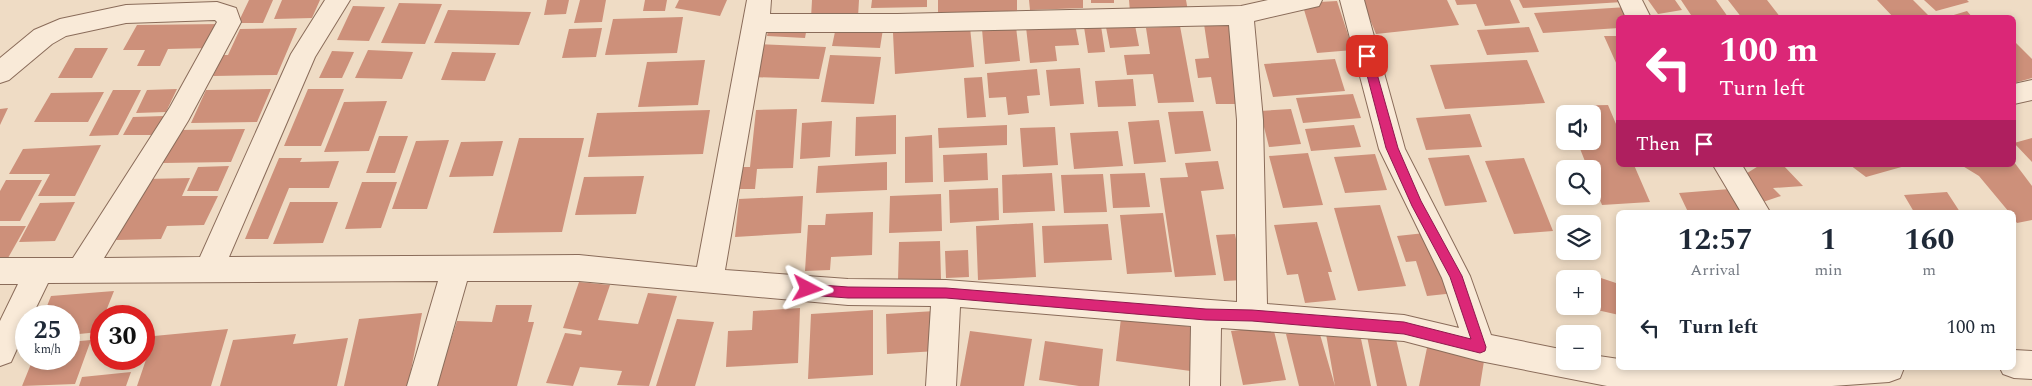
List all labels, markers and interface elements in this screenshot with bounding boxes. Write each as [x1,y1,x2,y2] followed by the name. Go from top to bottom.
[1719,24,1818,77] text: 100 m
[1346,35,1388,77] pin
[1636,35,1701,100] icon: left
[1353,42,1381,70] icon: arrive
[1719,72,1805,105] text: Turn left
[1556,105,1601,370] map controls
[1556,105,1601,150] button: sound
[1636,130,1680,159] text: Then
[1690,130,1718,158] icon: arrive
[1556,160,1601,205] button: search
[1556,215,1601,260] button: layers
[1678,217,1753,263] text: 12:57
[1820,217,1837,263] text: 1
[1904,217,1954,263] text: 160
[1690,258,1740,282] text: Arrival
[1814,258,1842,282] text: min
[1922,258,1936,282] text: m
[781,262,833,314] position arrow
[1556,270,1601,315] button: +
[90,305,155,370] speed limit sign: 30
[33,312,62,350] text: 25
[1679,313,1758,342] text: Turn left
[1946,313,1996,342] text: 100 m
[1636,314,1664,342] icon: left
[1556,325,1601,370] button: −
[34,340,61,359] text: km/h

